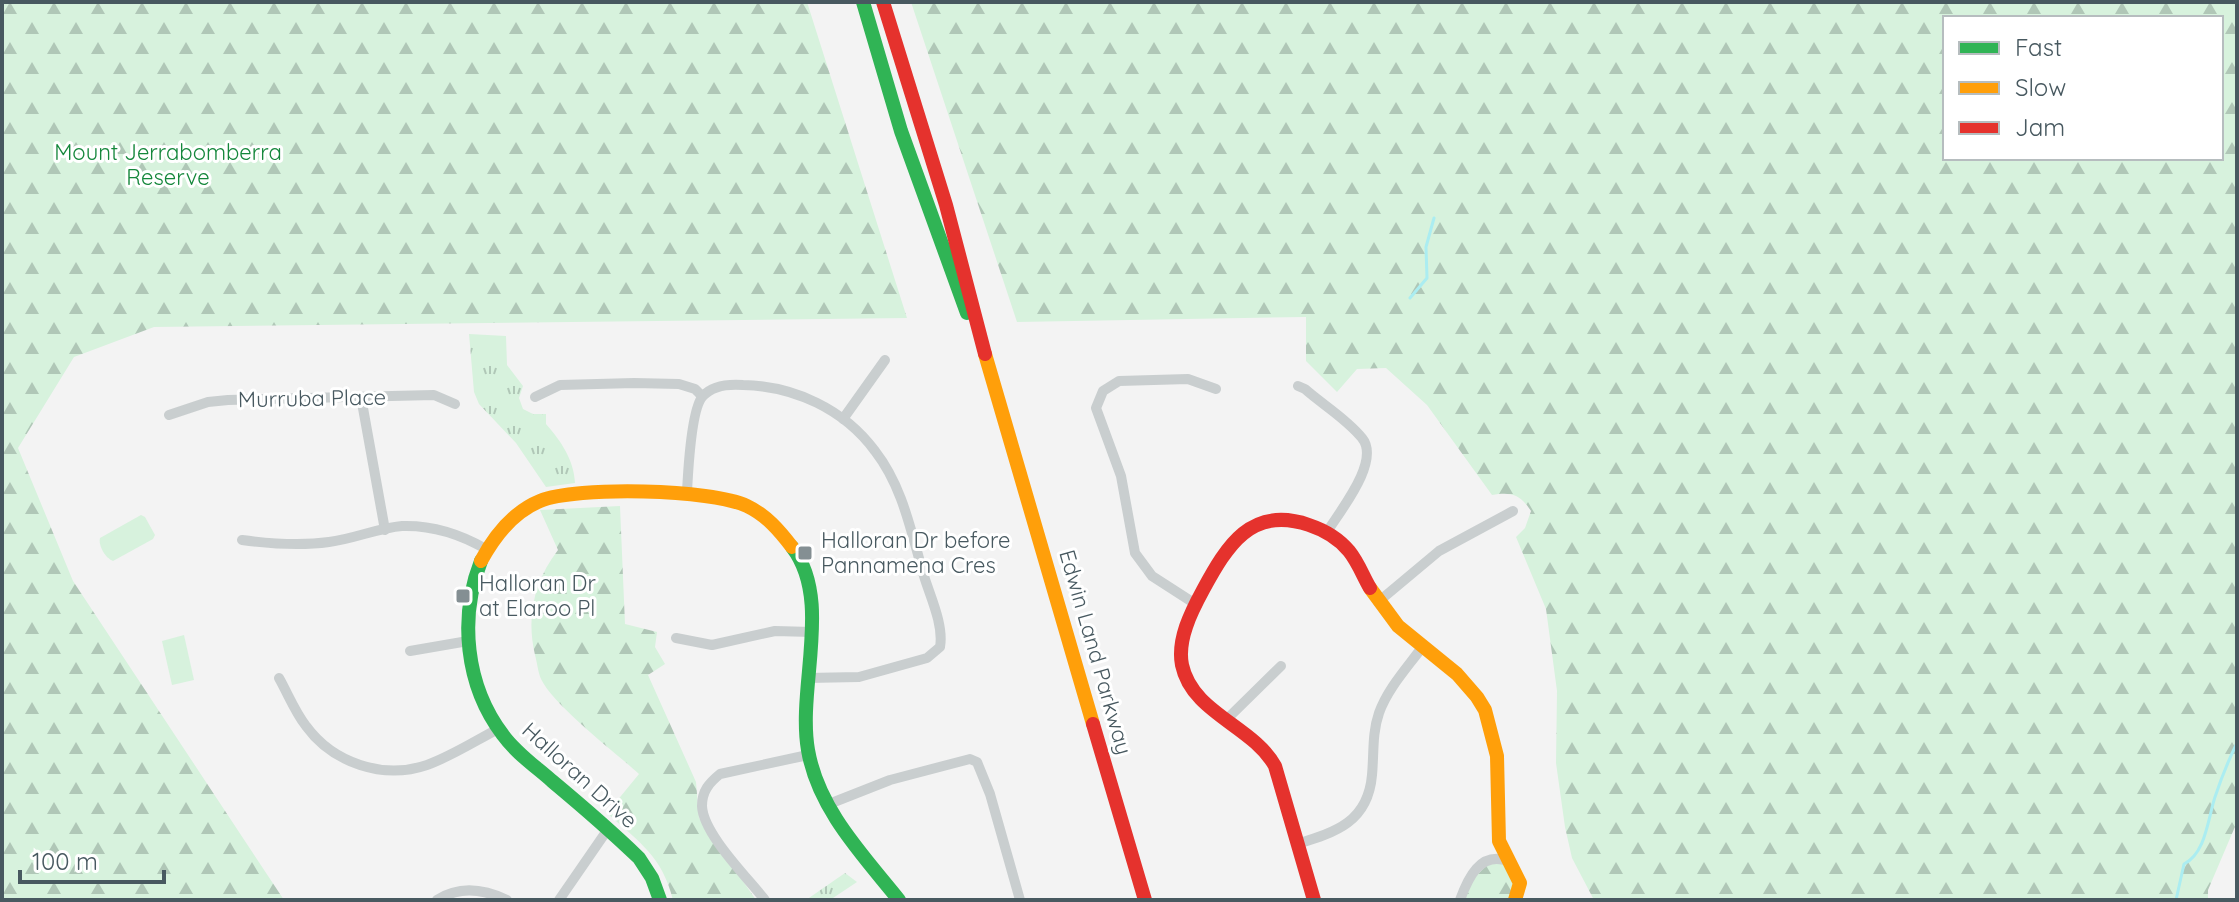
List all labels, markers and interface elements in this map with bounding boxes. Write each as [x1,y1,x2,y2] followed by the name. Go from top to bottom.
[1943,16,2223,160] legend
[2015,32,2062,62] text: Fast
[2015,72,2066,102] text: Slow
[2015,112,2065,142] text: Jam
[54,138,282,191] park label: Mount Jerrabomberra Reserve
[238,383,386,413] street label: Murruba Place
[821,526,1010,579] place label: Halloran Dr before Pannamena Cres
[796,544,814,562] marker: Halloran Dr before Pannamena Cres
[1053,546,1139,758] street label: Edwin Land Parkway
[479,569,596,622] place label: Halloran Dr at Elaroo Pl
[454,587,472,605] marker: Halloran Dr at Elaroo Pl
[517,716,643,834] street label: Halloran Drive
[20,834,164,884] scale bar
[32,846,98,876] text: 100 m

